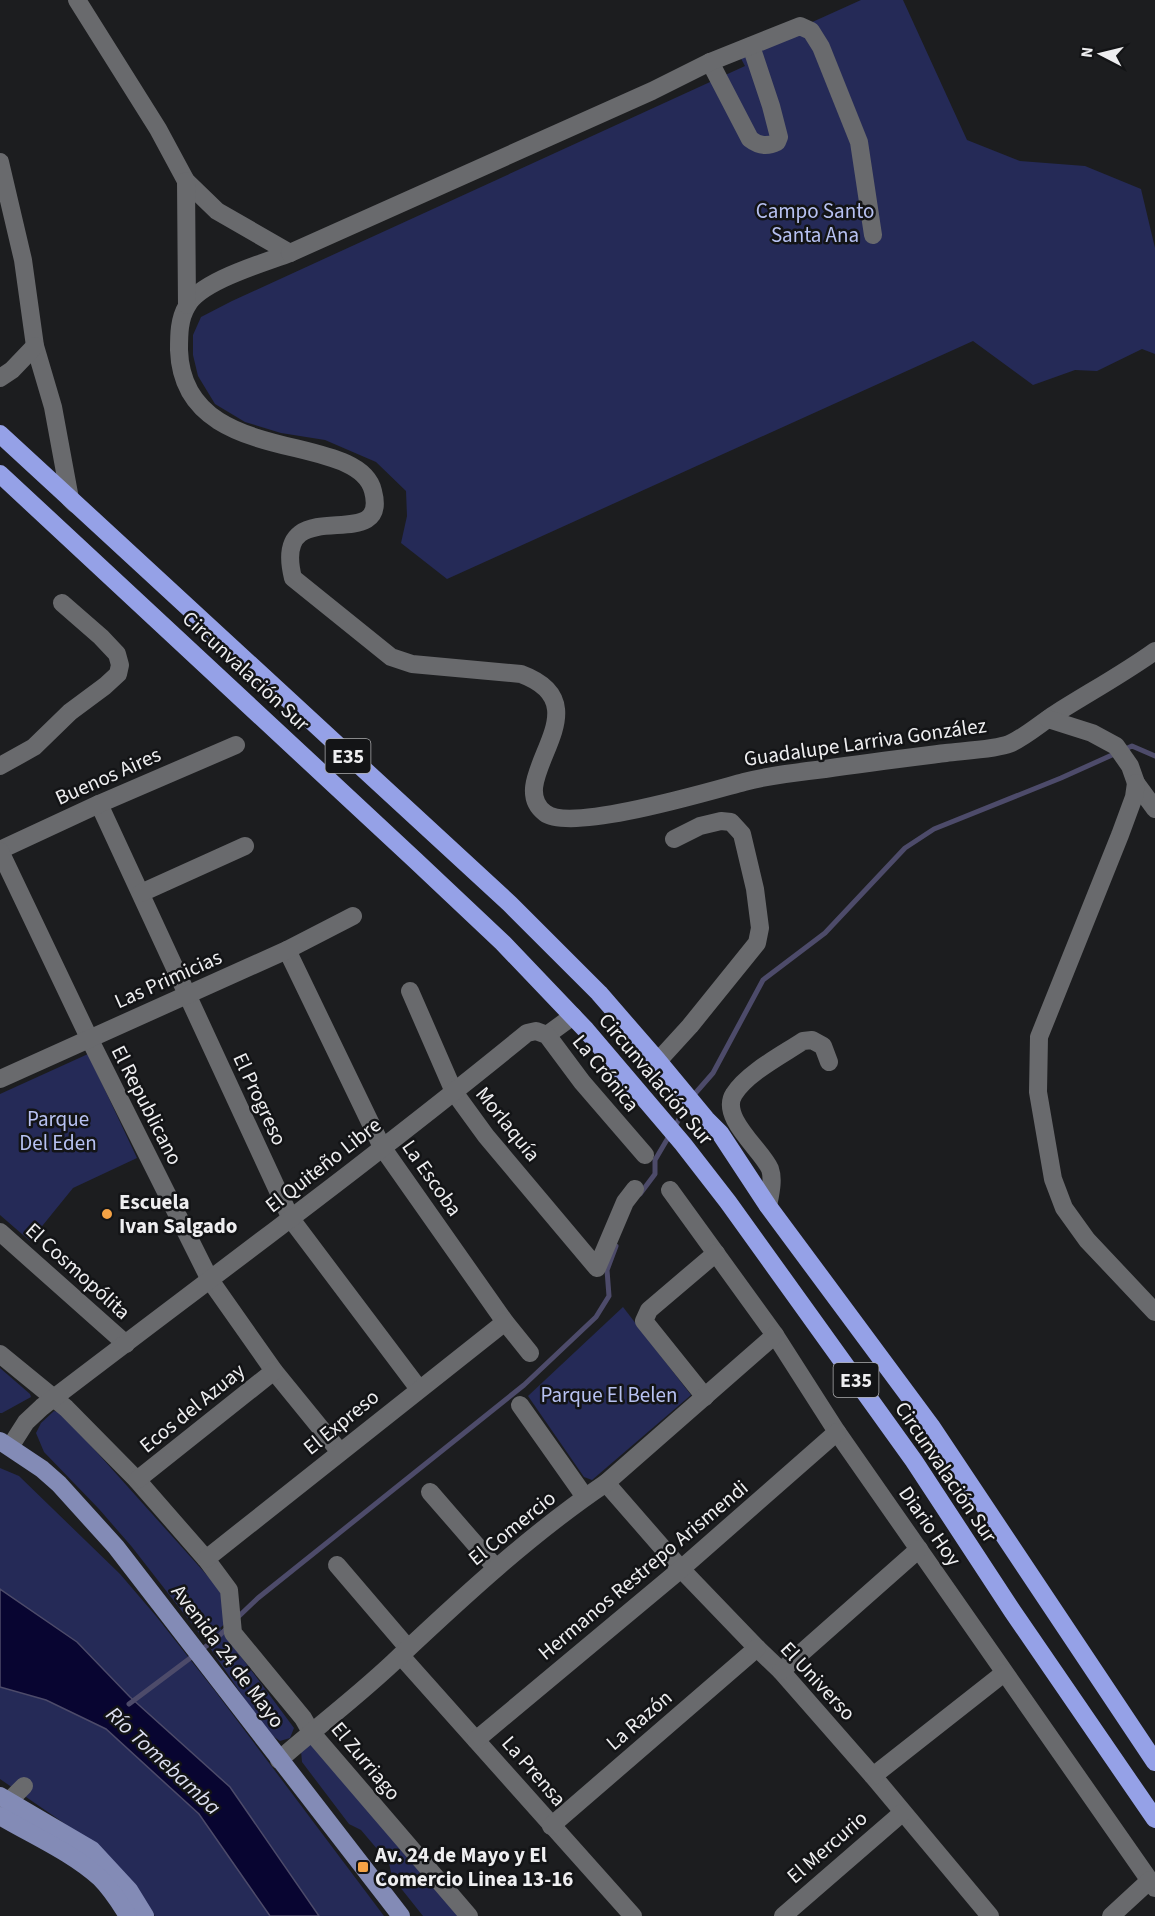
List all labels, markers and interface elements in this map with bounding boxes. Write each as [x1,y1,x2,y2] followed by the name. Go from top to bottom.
[1071,24,1131,84] north arrow
[1076,46,1099,59] text: N
[756,196,874,250] park label: Campo Santo Santa Ana
[176,604,317,739] street label: Circunvalación Sur
[742,710,988,774] street label: Guadalupe Larriva González
[50,739,166,813] street label: Buenos Aires
[326,739,370,773] road number: E35
[109,942,227,1016] street label: Las Primicias
[592,1006,721,1152] street label: Circunvalación Sur
[565,1028,647,1118] street label: La Crónica
[104,1040,190,1170] street label: El Republicano
[225,1048,295,1150] street label: El Progreso
[468,1080,548,1168] street label: Morlaquía
[19,1104,97,1158] park label: Parque Del Eden
[259,1110,387,1220] street label: El Quiteño Libre
[395,1134,469,1222] street label: La Escoba
[119,1187,237,1241] place label: Escuela Ivan Salgado
[100,1207,114,1221] marker: Escuela Ivan Salgado
[19,1216,137,1326] street label: El Cosmopólita
[133,1356,251,1460] street label: Ecos del Azuay
[834,1363,878,1397] road number: E35
[541,1380,678,1410] park label: Parque El Belen
[297,1382,385,1462] street label: El Expreso
[888,1395,1005,1549] street label: Circunvalación Sur
[531,1473,755,1667] street label: Hermanos Restrepo Arismendi
[891,1480,969,1572] street label: Diario Hoy
[462,1483,562,1573] street label: El Comercio
[164,1578,292,1734] street label: Avenida 24 de Mayo
[773,1635,863,1727] street label: El Universo
[599,1683,679,1757] street label: La Razón
[99,1699,228,1823] water label: Río Tomebamba
[324,1715,408,1807] street label: El Zurriago
[495,1729,573,1813] street label: La Prensa
[780,1803,874,1891] street label: El Mercurio
[374,1840,573,1894] place label: Av. 24 de Mayo y El Comercio Linea 13-16
[356,1860,370,1874] marker: Av. 24 de Mayo y El Comercio Linea 13-16

